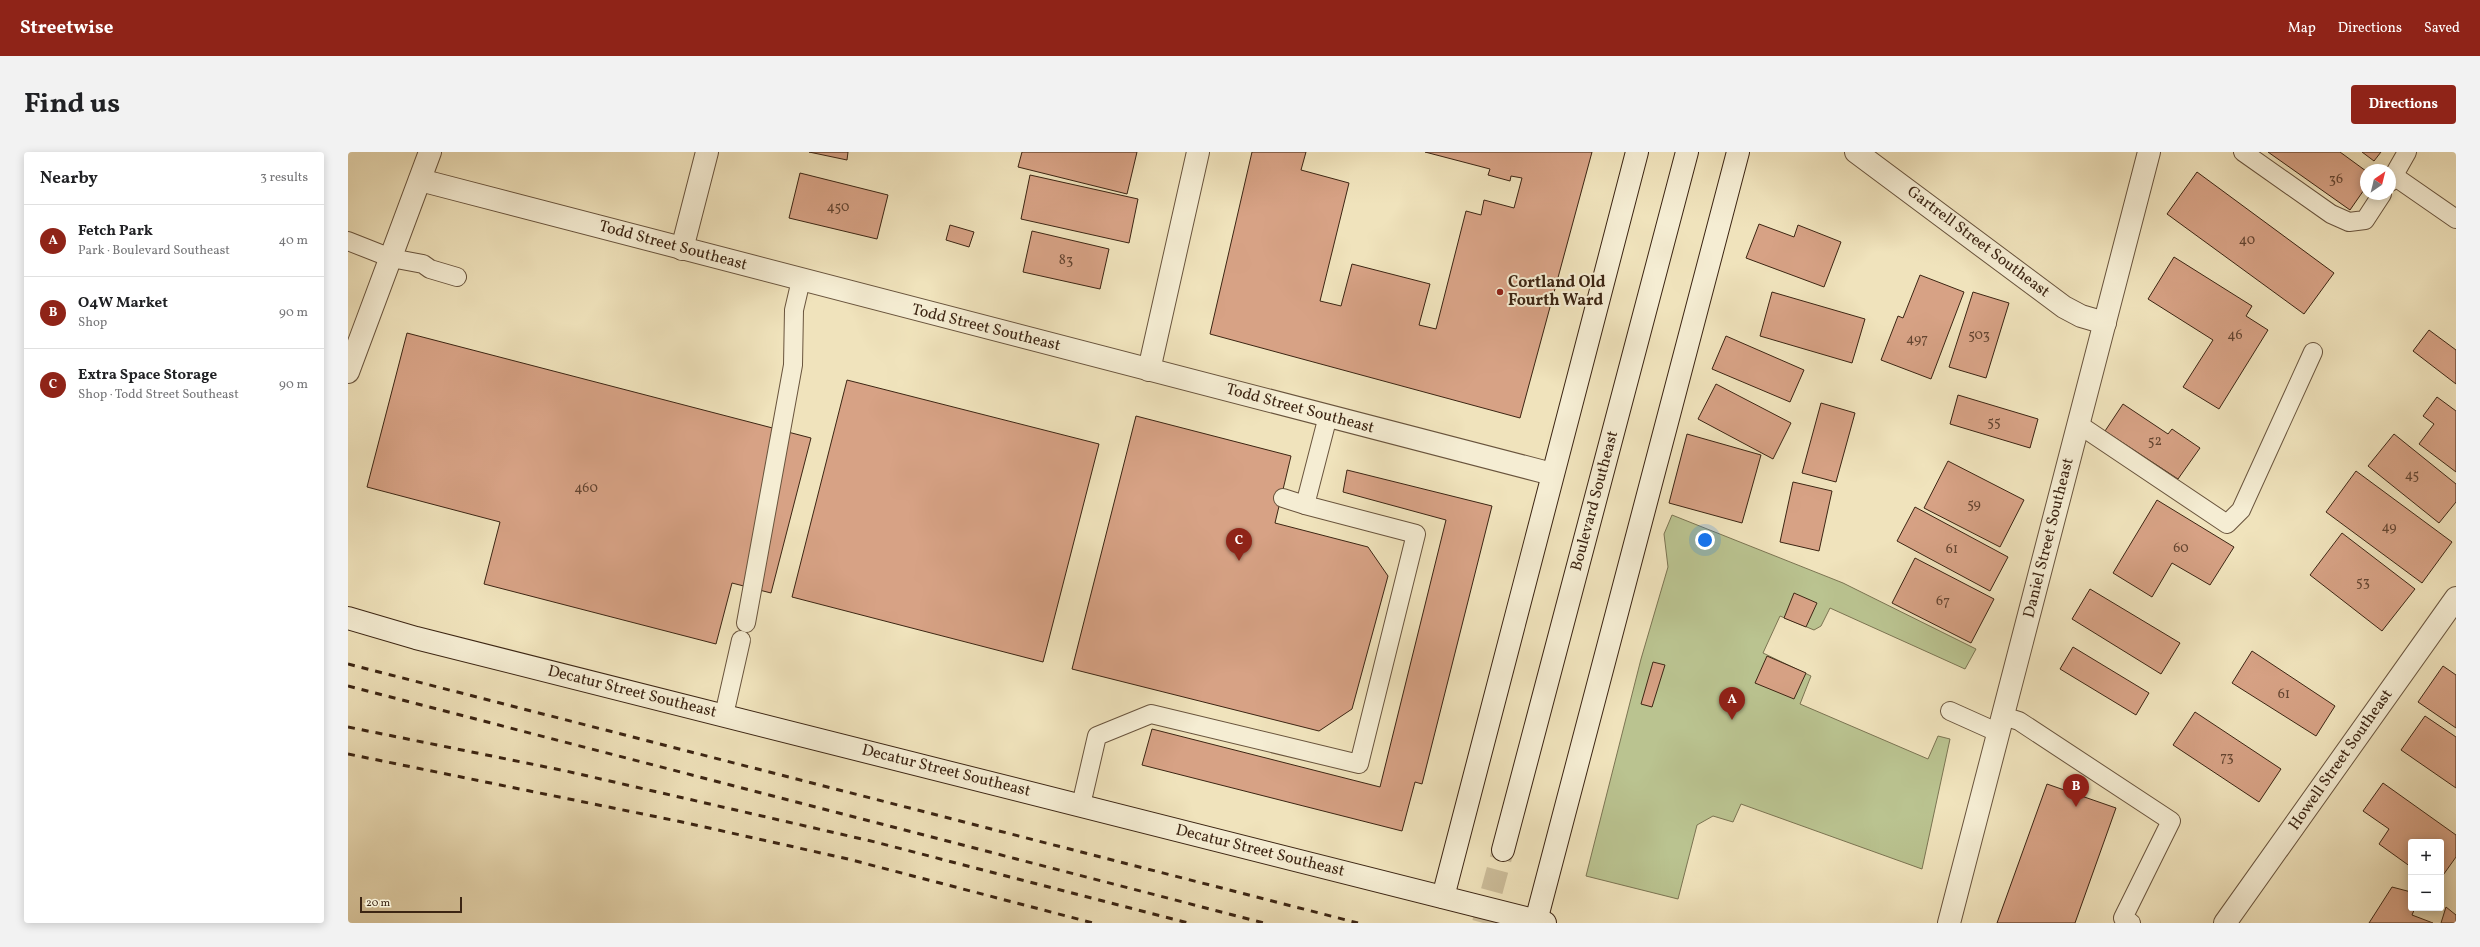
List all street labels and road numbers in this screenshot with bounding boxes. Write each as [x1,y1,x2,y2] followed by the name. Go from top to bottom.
[1902,181,2054,303] street label: Gartrell Street Southeast
[596,216,750,276] street label: Todd Street Southeast
[909,299,1063,357] street label: Todd Street Southeast
[1223,379,1377,439] street label: Todd Street Southeast
[1566,428,1624,574] street label: Boulevard Southeast
[2018,455,2080,620] street label: Daniel Street Southeast
[545,660,719,724] street label: Decatur Street Southeast
[2284,685,2398,835] street label: Howell Street Southeast
[859,739,1033,803] street label: Decatur Street Southeast
[1173,819,1347,883] street label: Decatur Street Southeast

